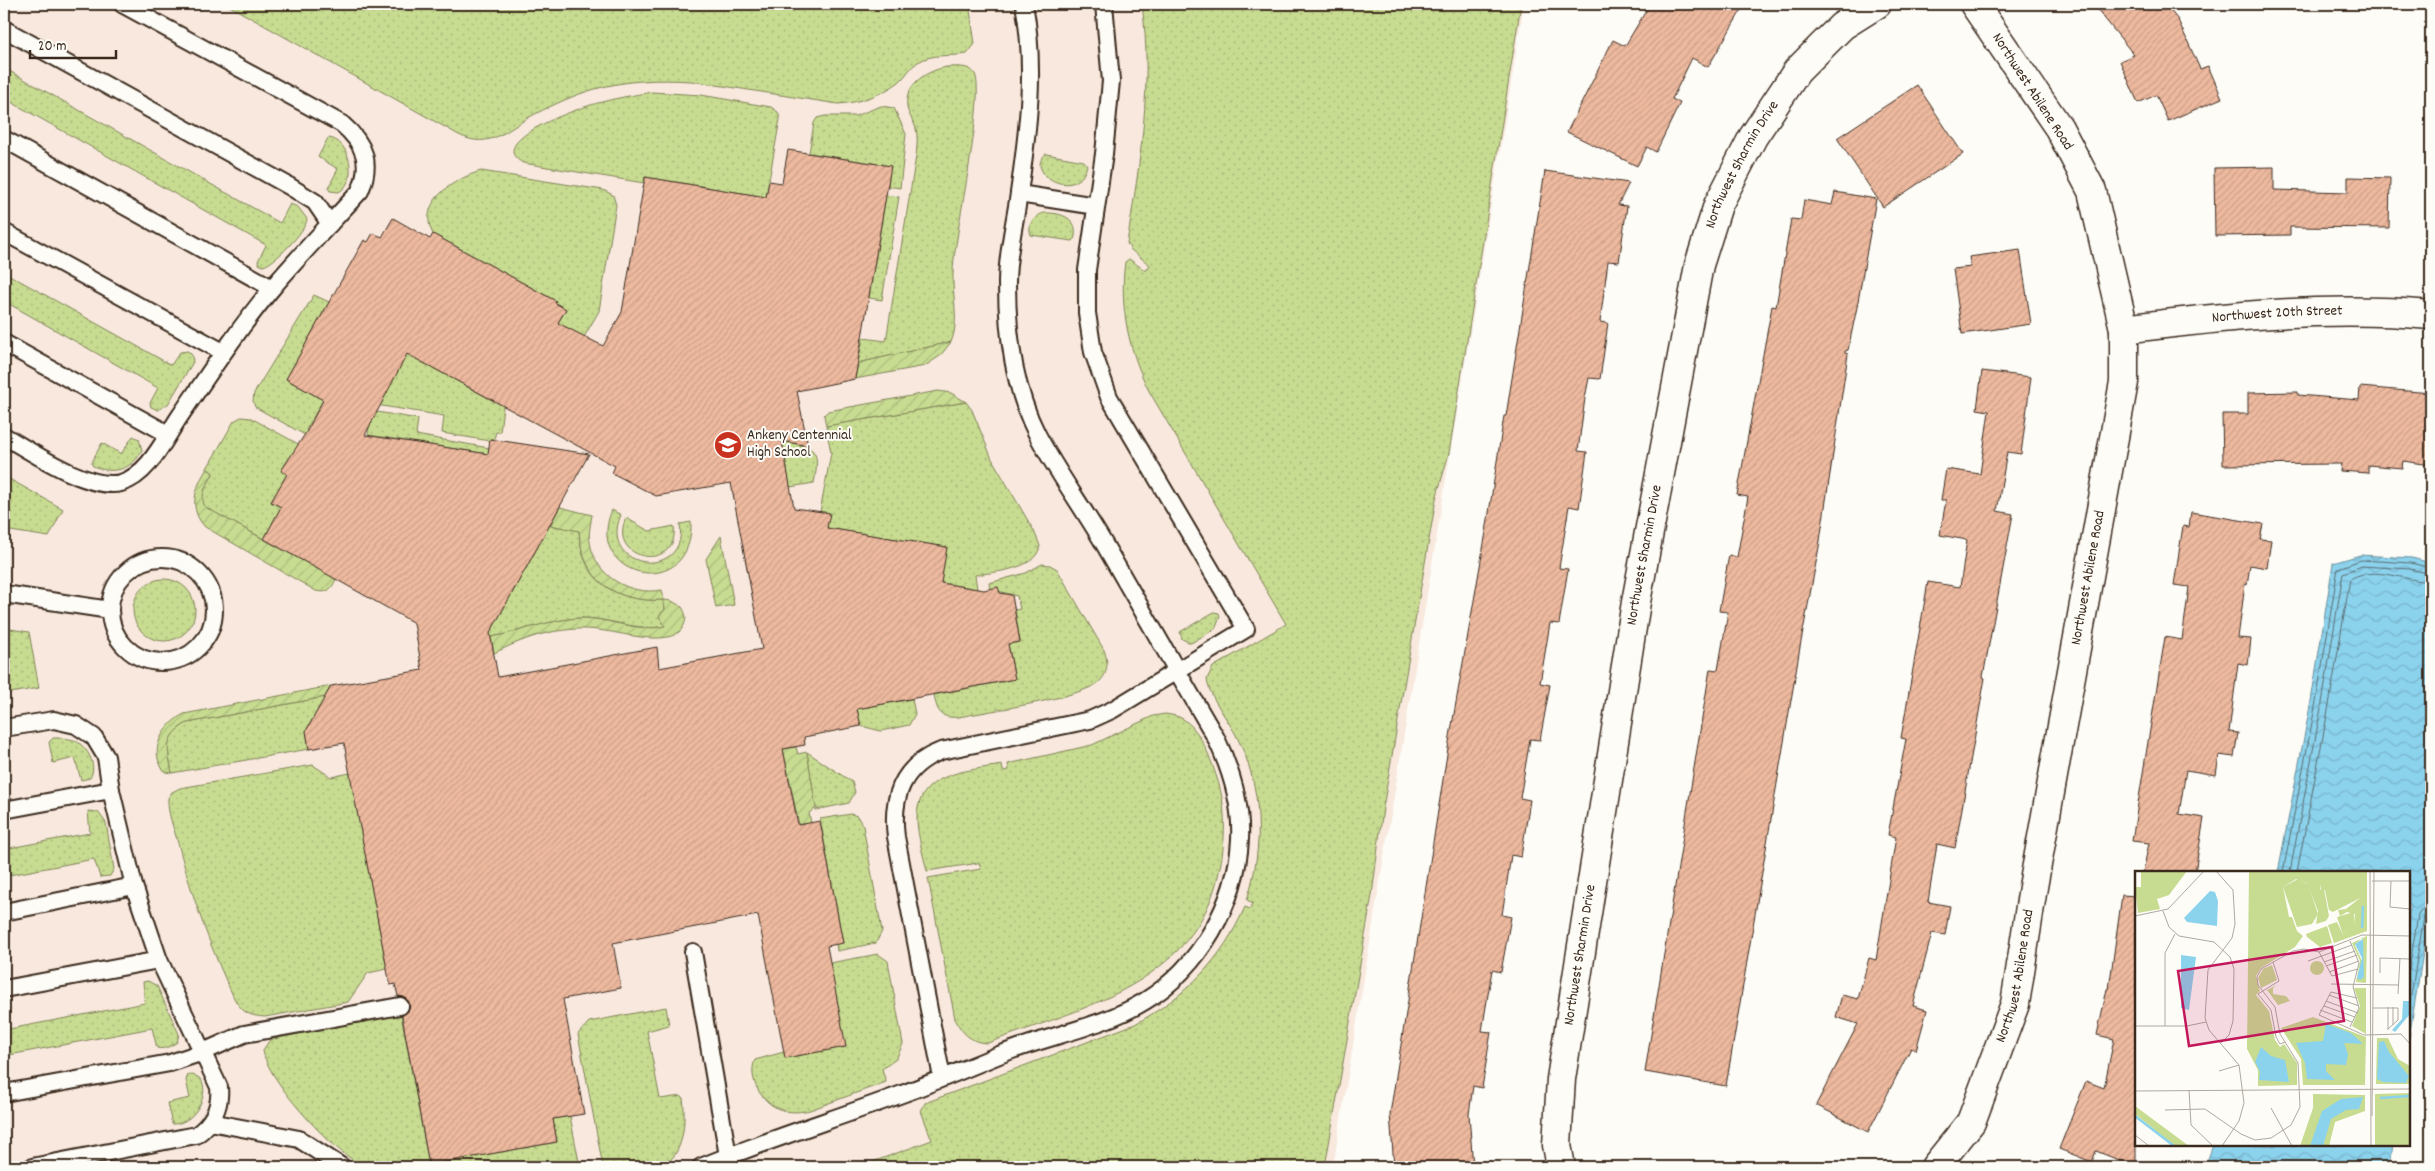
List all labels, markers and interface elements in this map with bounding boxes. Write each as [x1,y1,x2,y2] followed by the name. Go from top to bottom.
[30,28,116,60] scale bar
[1986,29,2078,155] street label: Northwest Abilene Road
[38,36,66,58] text: 20 m
[1700,96,1785,231] street label: Northwest Sharmin Drive
[2211,301,2343,330] street label: Northwest 20th Street
[747,425,852,464] place label: Ankeny Centennial High School
[713,430,743,460] school or university icon: Ankeny Centennial High School
[1621,483,1669,627] street label: Northwest Sharmin Drive
[2066,509,2112,647] street label: Northwest Abilene Road
[2135,871,2410,1146] inset map
[1559,883,1602,1027] street label: Northwest Sharmin Drive
[1990,908,2040,1046] street label: Northwest Abilene Road

